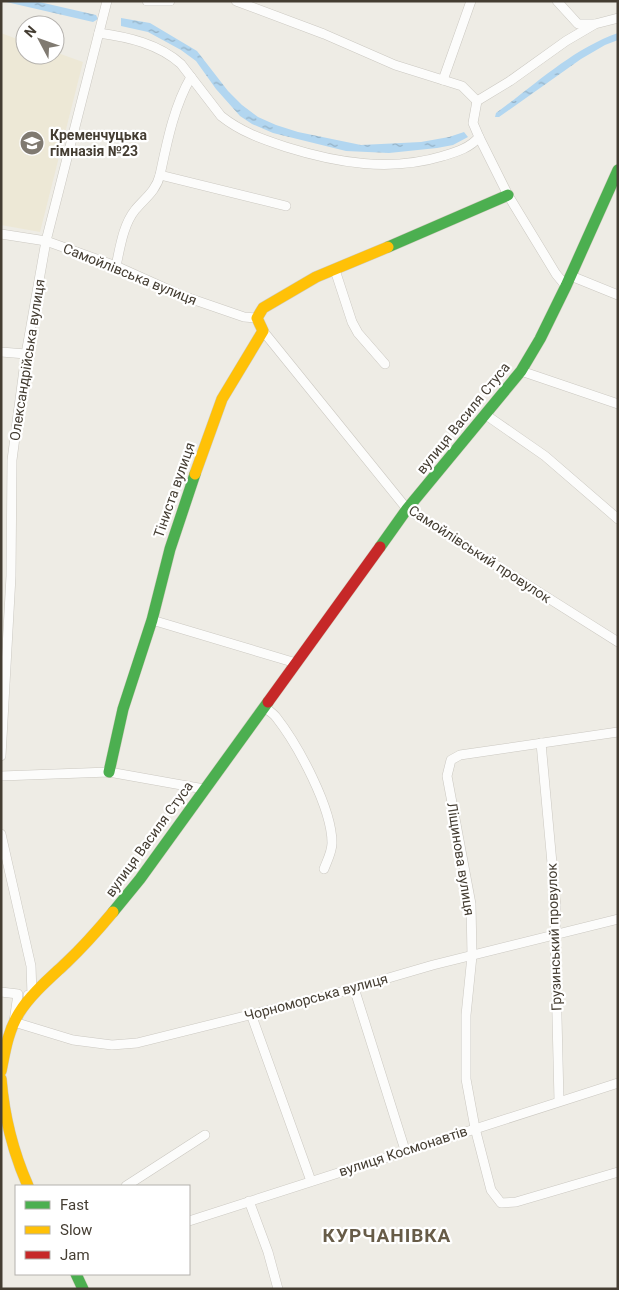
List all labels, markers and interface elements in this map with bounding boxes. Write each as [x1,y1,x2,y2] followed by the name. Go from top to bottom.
[15,15,65,65] north arrow
[21,22,39,40] text: N
[50,127,147,159] place label: Кременчуцька гімназія №23
[19,130,45,156] school or university icon: Кременчуцька гімназія №23
[61,240,199,308] street label: Самойлівська вулиця
[6,278,48,442] street label: Олександрійська вулиця
[413,359,513,477] street label: вулиця Василя Стуса
[150,440,198,540] street label: Тіниста вулиця
[406,502,555,606] street label: Самойлівський провулок
[102,778,196,900] street label: вулиця Василя Стуса
[444,801,478,917] street label: Ліщинова вулиця
[543,862,565,1011] street label: Грузинський провулок
[243,970,389,1024] street label: Чорноморська вулиця
[337,1123,469,1179] street label: вулиця Космонавтів
[15,1185,190,1275] legend
[60,1196,89,1214] text: Fast
[60,1221,92,1239] text: Slow
[323,1224,451,1247] district label: КУРЧАНІВКА
[60,1246,90,1264] text: Jam

